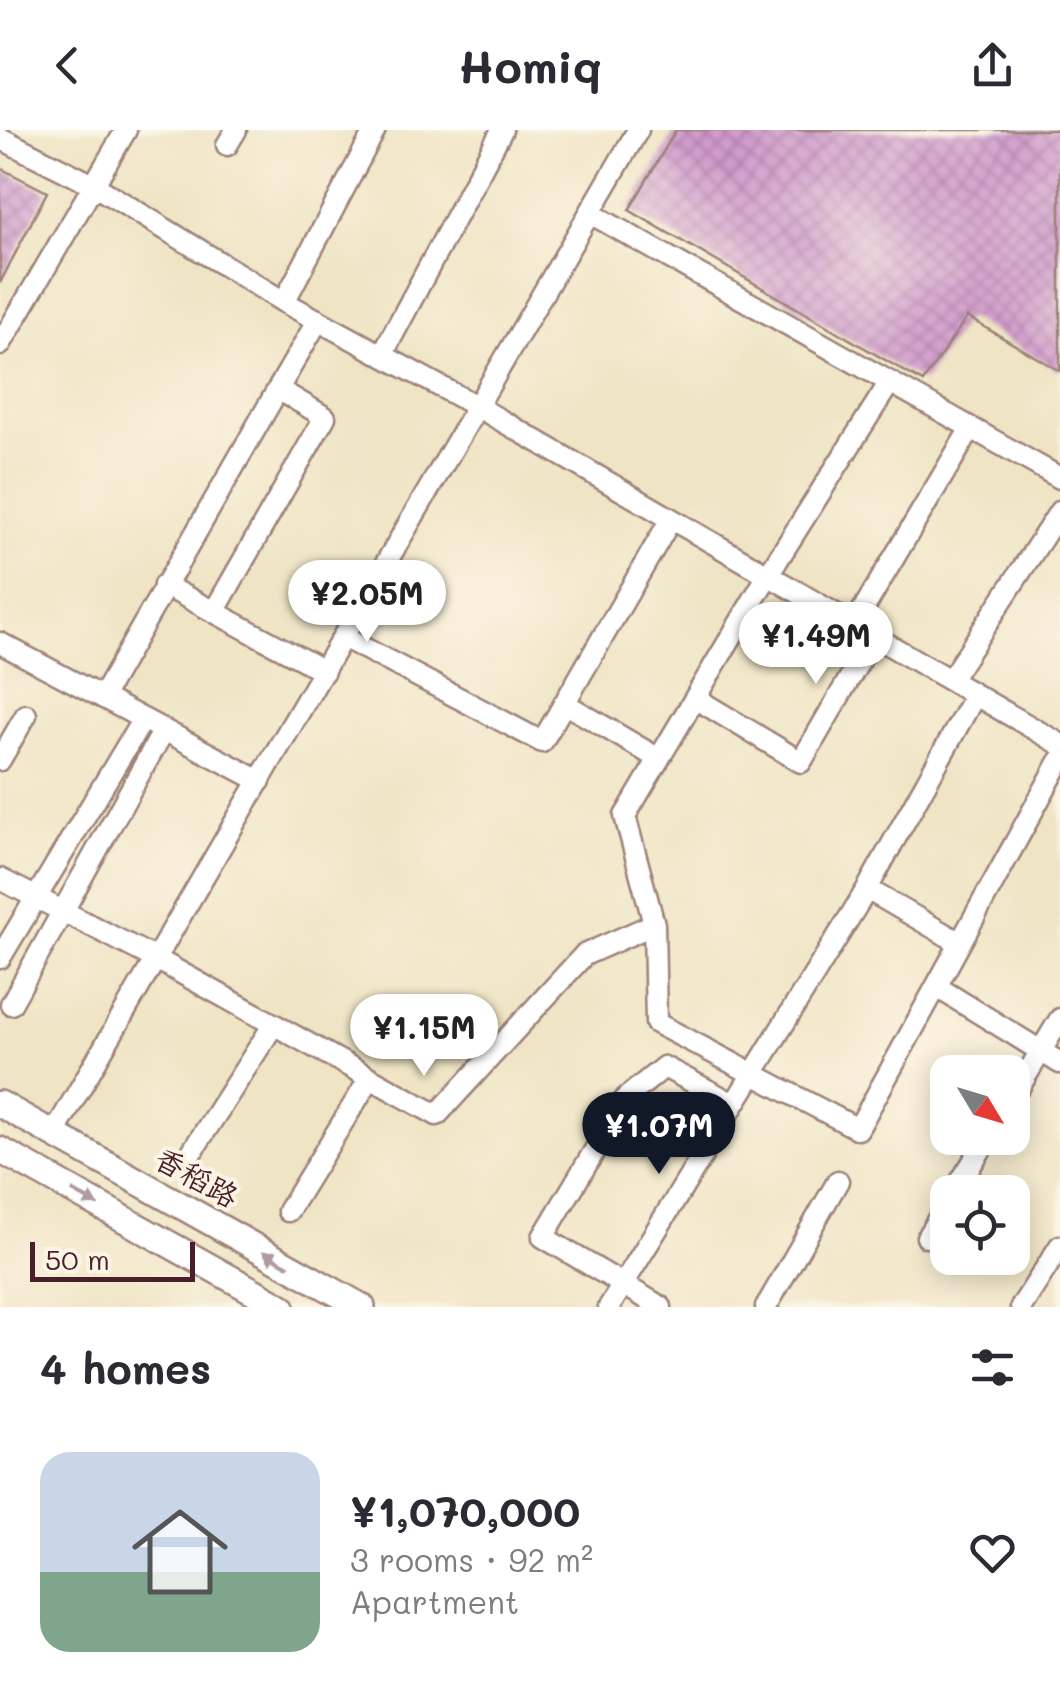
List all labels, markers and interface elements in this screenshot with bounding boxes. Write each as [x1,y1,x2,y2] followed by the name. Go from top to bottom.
[458,36,602,94] text: Homiq
[40,38,95,93] icon: back
[965,38,1020,93] icon: share
[286,560,448,645] pin: ¥2.05M
[310,571,424,613] text: ¥2.05M
[735,602,897,687] pin: ¥1.49M
[761,613,871,655] text: ¥1.49M
[343,994,505,1079] pin: ¥1.15M
[372,1005,476,1047] text: ¥1.15M
[930,1055,1030,1155] north arrow
[930,1055,1030,1275] map controls
[578,1092,740,1177] pin: ¥1.07M
[604,1103,714,1145] text: ¥1.07M
[148,1137,246,1216] street label: 香稻路
[930,1175,1030,1275] button: locate
[71,1188,99,1206] one-way arrow
[30,1237,195,1282] scale bar
[45,1241,110,1277] text: 50 m
[262,1251,291,1268] one-way arrow
[40,1340,211,1395] text: 4 homes
[965,1340,1020,1395] icon: filters
[350,1483,580,1538] text: ¥1,070,000
[120,1492,240,1612] icon: home
[965,1525,1020,1580] icon: heart
[350,1538,593,1580] text: 3 rooms · 92 m²
[350,1580,519,1622] text: Apartment

